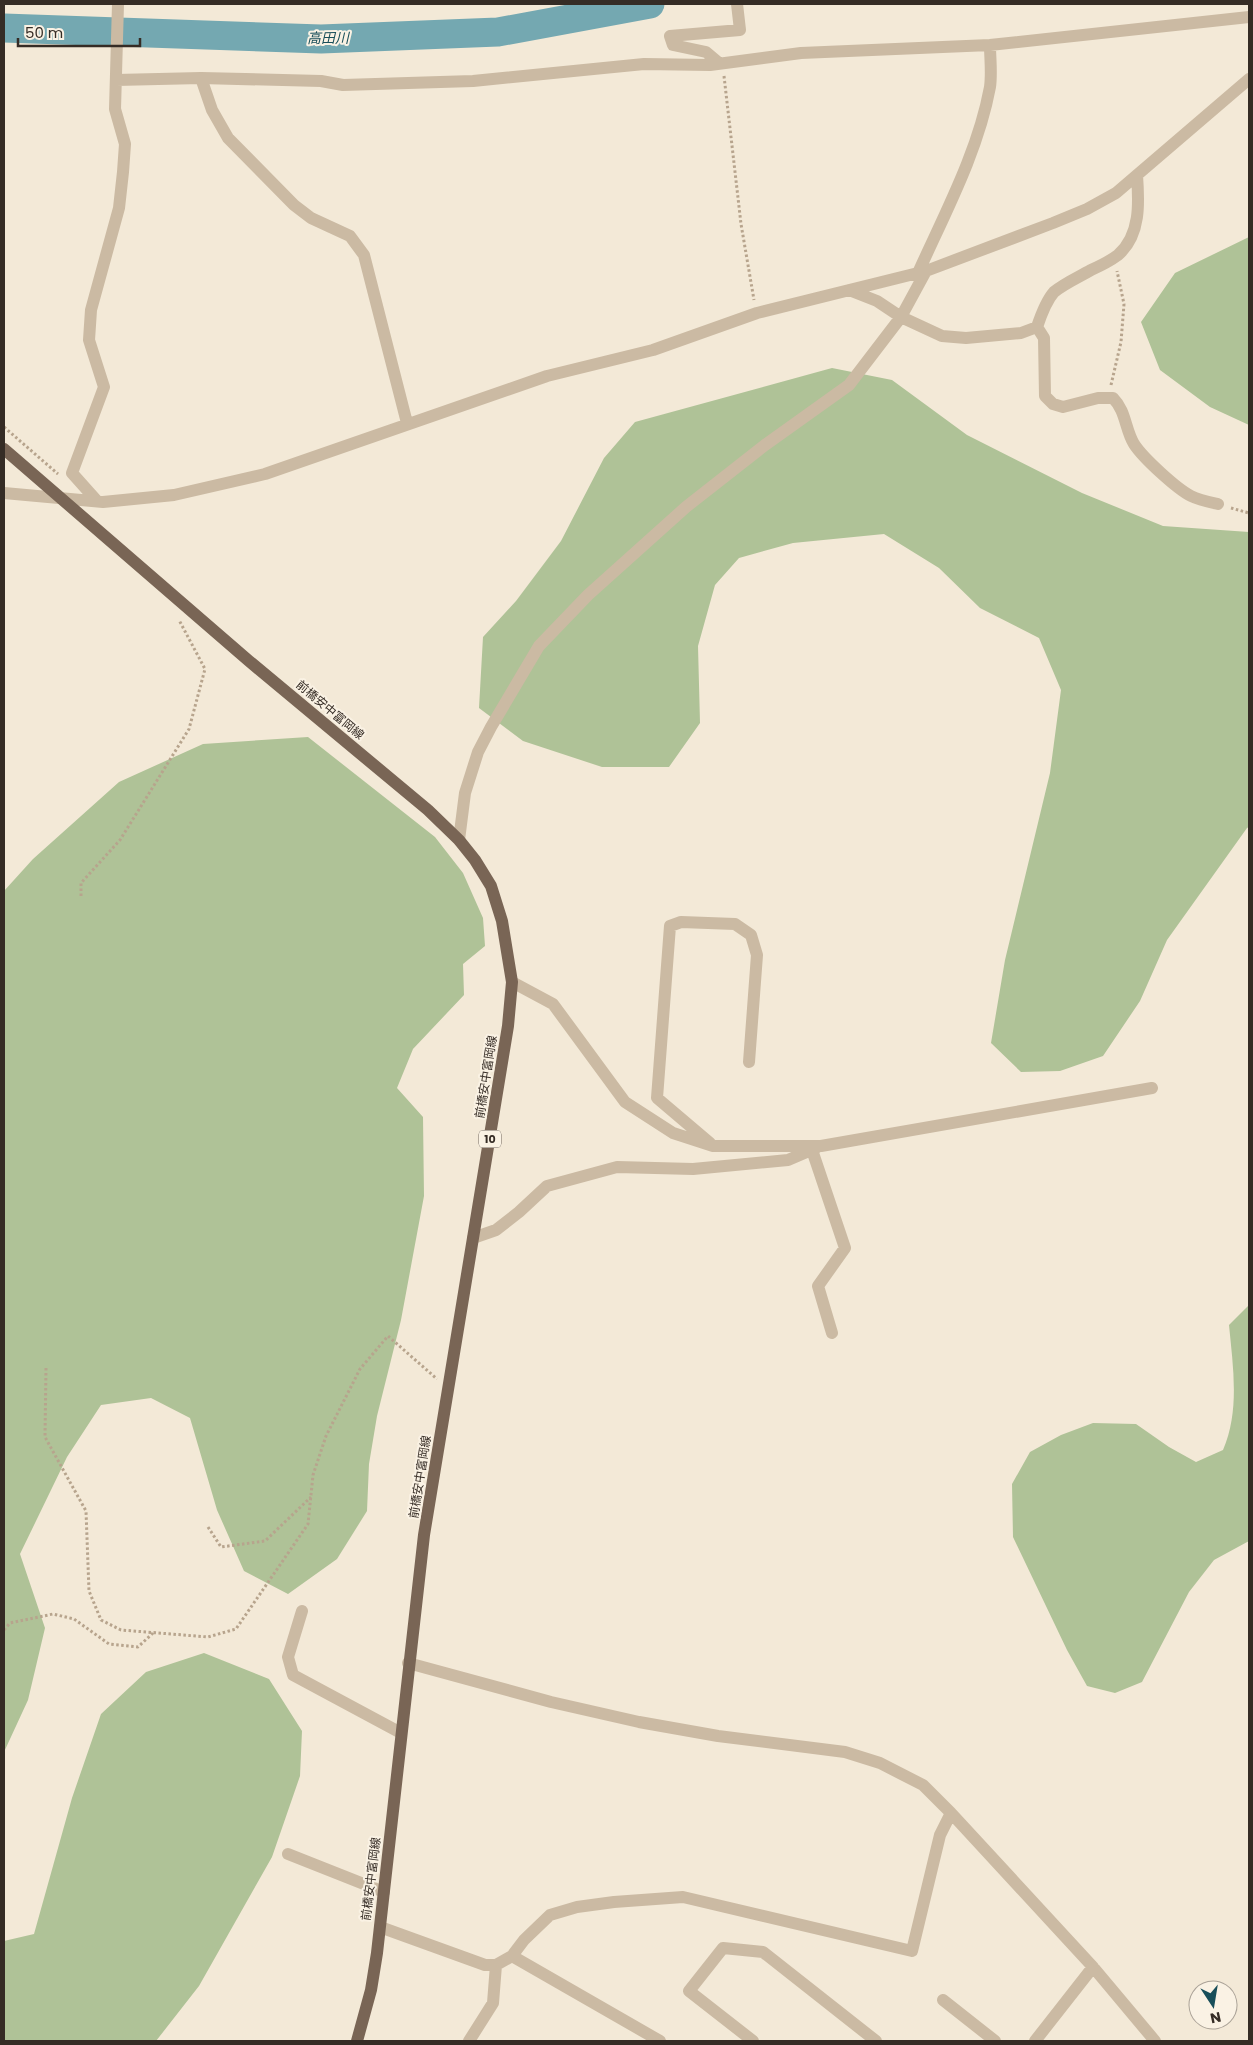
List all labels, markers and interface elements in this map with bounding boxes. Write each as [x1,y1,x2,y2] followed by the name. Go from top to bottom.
[18,15,140,47] scale bar
[25,22,63,43] text: 50 m
[307,28,351,48] water label: 高田川
[293,676,368,743] street label: 前橋安中富岡線
[471,1034,500,1120] street label: 前橋安中富岡線
[479,1130,501,1148] road number: 10
[405,1434,434,1520] street label: 前橋安中富岡線
[357,1836,384,1922] street label: 前橋安中富岡線
[1188,1980,1238,2030] north arrow
[1208,2007,1223,2029] text: N

